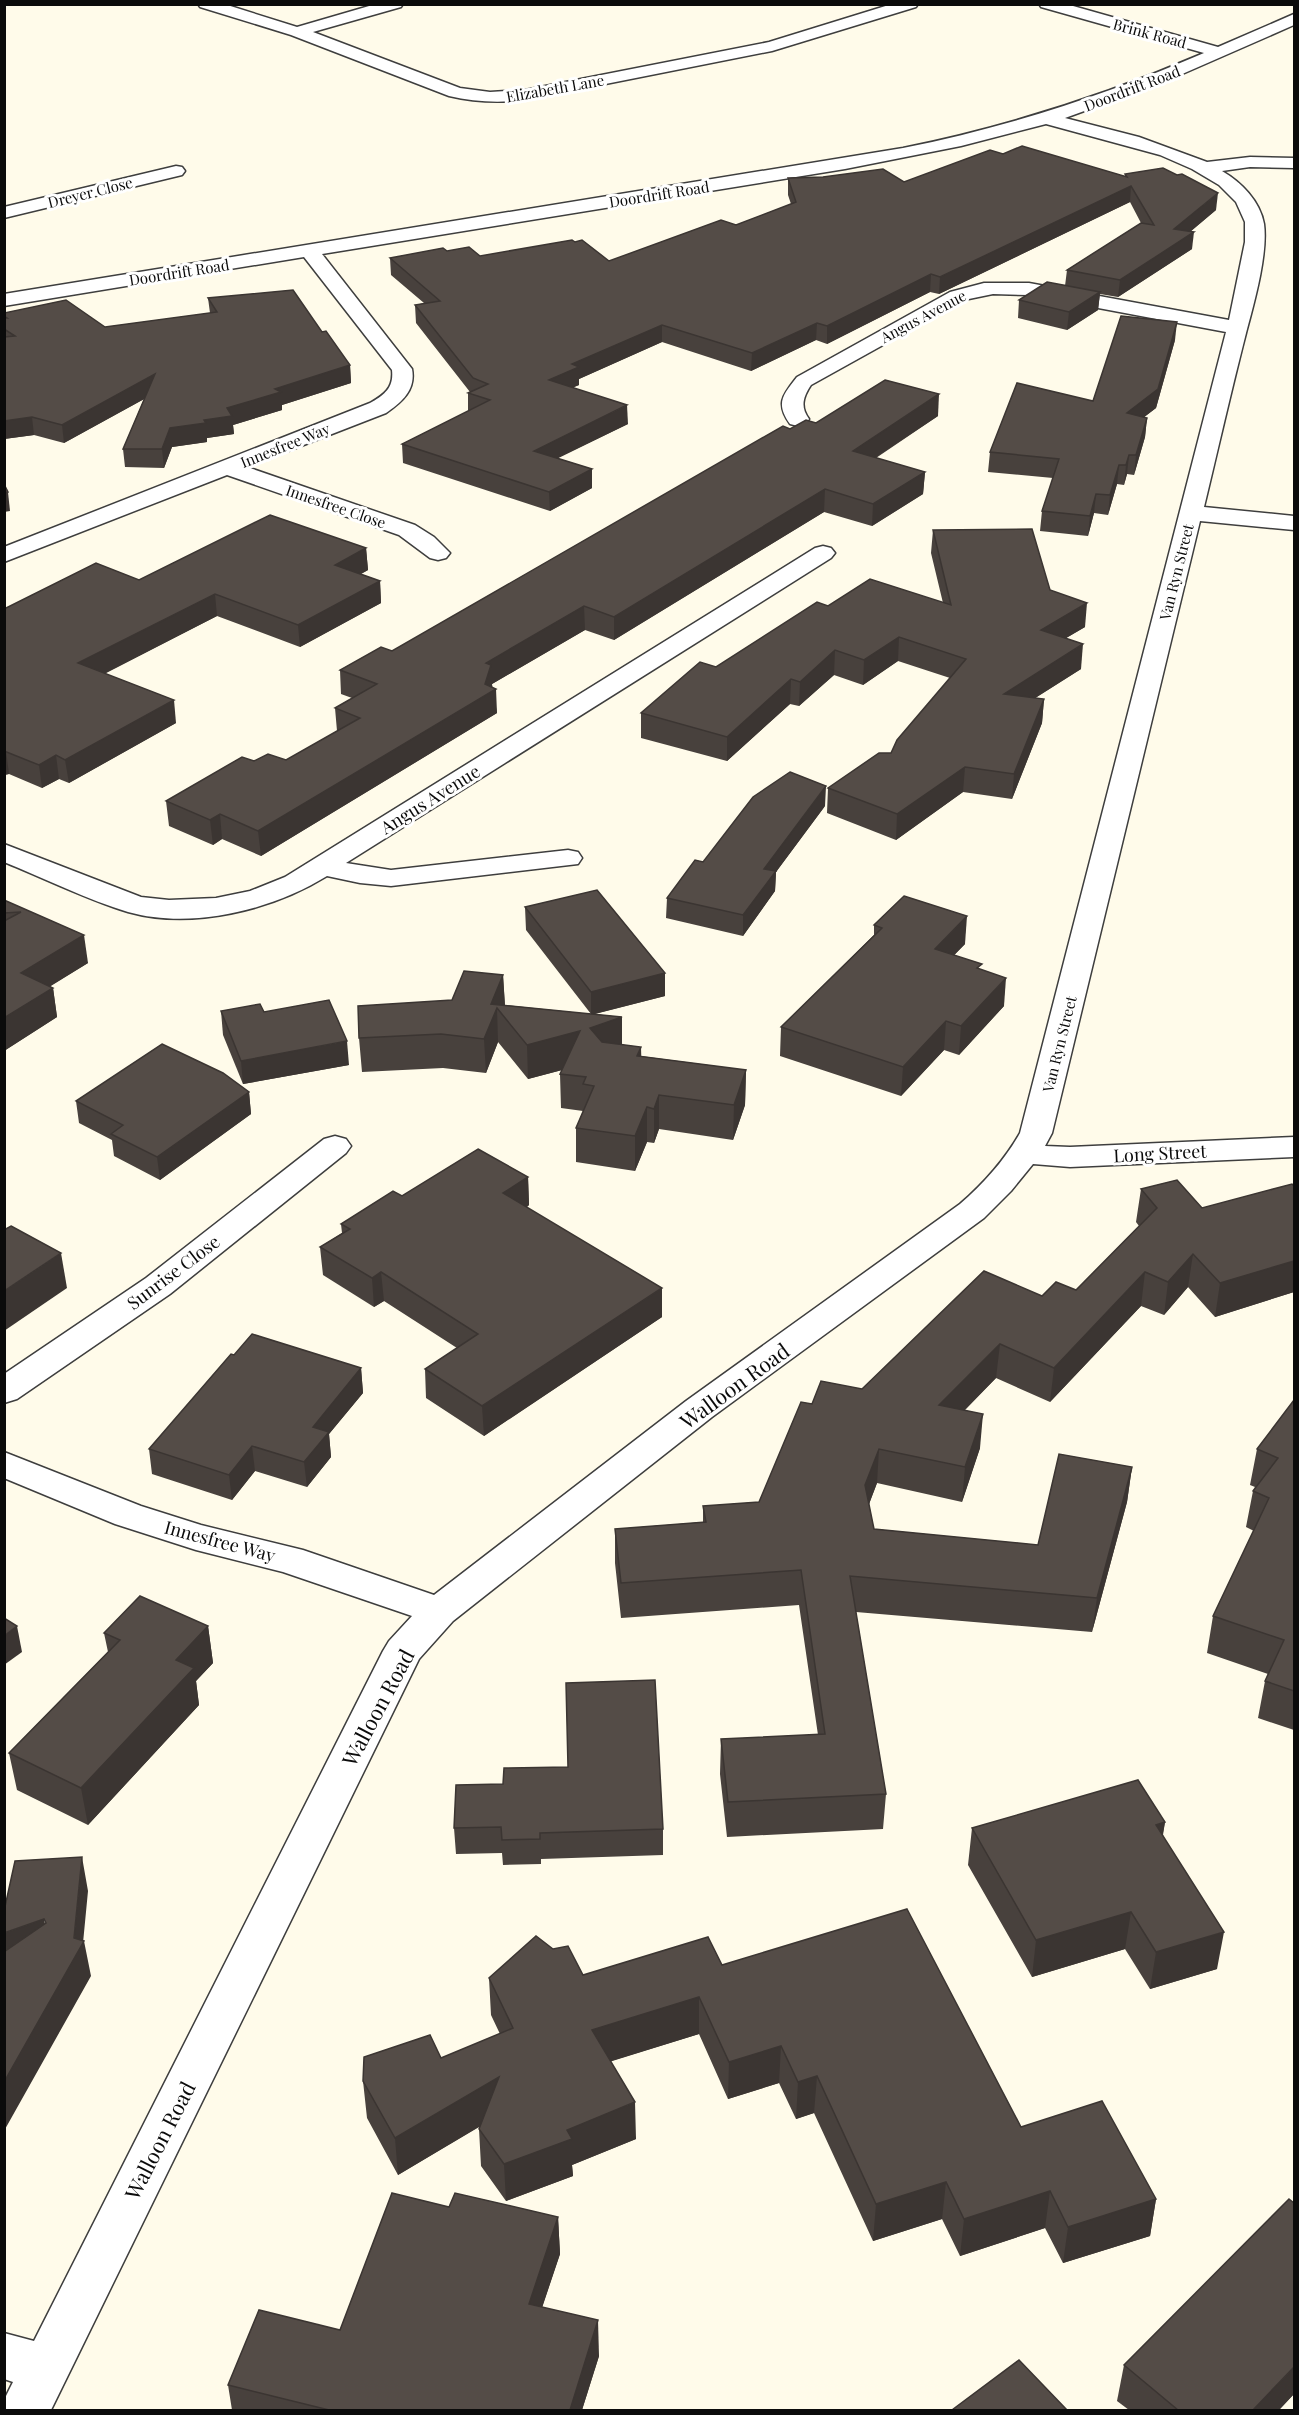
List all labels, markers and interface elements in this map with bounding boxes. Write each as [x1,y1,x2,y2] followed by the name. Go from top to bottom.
[1111,14,1189,52] street label: Brink Road
[1081,60,1183,115] street label: Doordrift Road
[504,70,606,106] street label: Elizabeth Lane
[45,172,135,212] street label: Dreyer Close
[607,176,711,212] street label: Doordrift Road
[127,254,231,290] street label: Doordrift Road
[876,285,969,347] street label: Angus Avenue
[237,418,333,472] street label: Innesfree Way
[283,480,389,532] street label: Innesfree Close
[1154,521,1198,623] street label: Van Ryn Street
[375,759,484,840] street label: Angus Avenue
[1037,993,1081,1095] street label: Van Ryn Street
[1113,1139,1208,1167] street label: Long Street
[122,1229,224,1315] street label: Sunrise Close
[673,1336,794,1435] street label: Walloon Road
[162,1515,278,1567] street label: Innesfree Way
[334,1644,420,1771] street label: Walloon Road
[117,2076,201,2205] street label: Walloon Road

